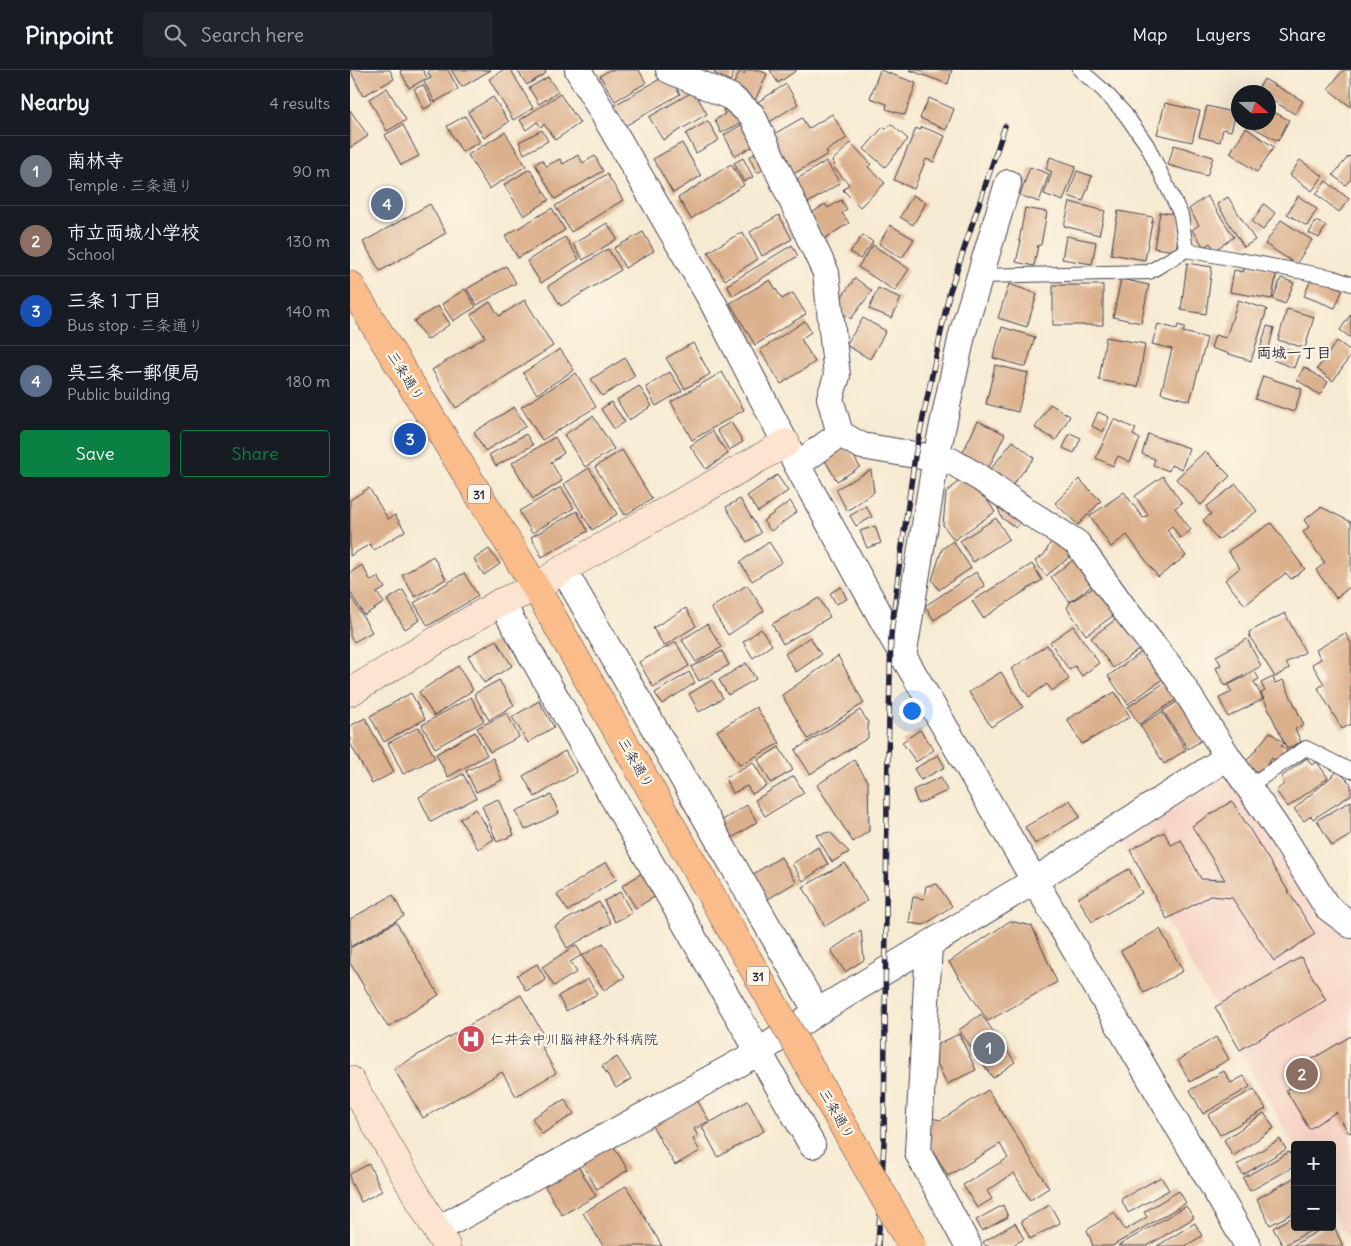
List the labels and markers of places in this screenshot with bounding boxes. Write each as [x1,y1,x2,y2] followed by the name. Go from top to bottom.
[371,185,403,223] pin: 4
[394,420,426,458] pin: 3
[456,1024,486,1054] hospital icon: 仁井会中川脳神経外科病院
[973,1029,1005,1067] pin: 1
[490,1030,658,1048] place label: 仁井会中川脳神経外科病院
[1286,1055,1318,1093] pin: 2

